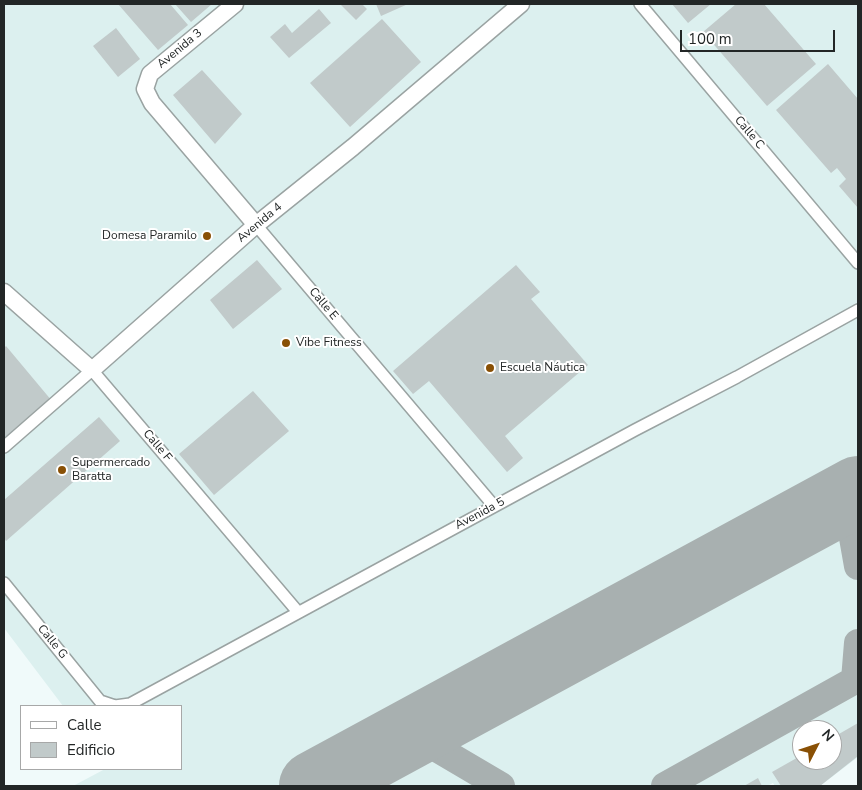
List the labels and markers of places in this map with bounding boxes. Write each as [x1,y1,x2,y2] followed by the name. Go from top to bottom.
[102,229,197,243] place label: Domesa Paramilo
[201,230,213,242] marker: Domesa Paramilo
[296,336,362,350] place label: Vibe Fitness
[280,337,292,349] marker: Vibe Fitness
[500,361,585,375] place label: Escuela Náutica
[484,362,496,374] marker: Escuela Náutica
[72,456,150,484] place label: Supermercado Baratta
[56,464,68,476] marker: Supermercado Baratta

